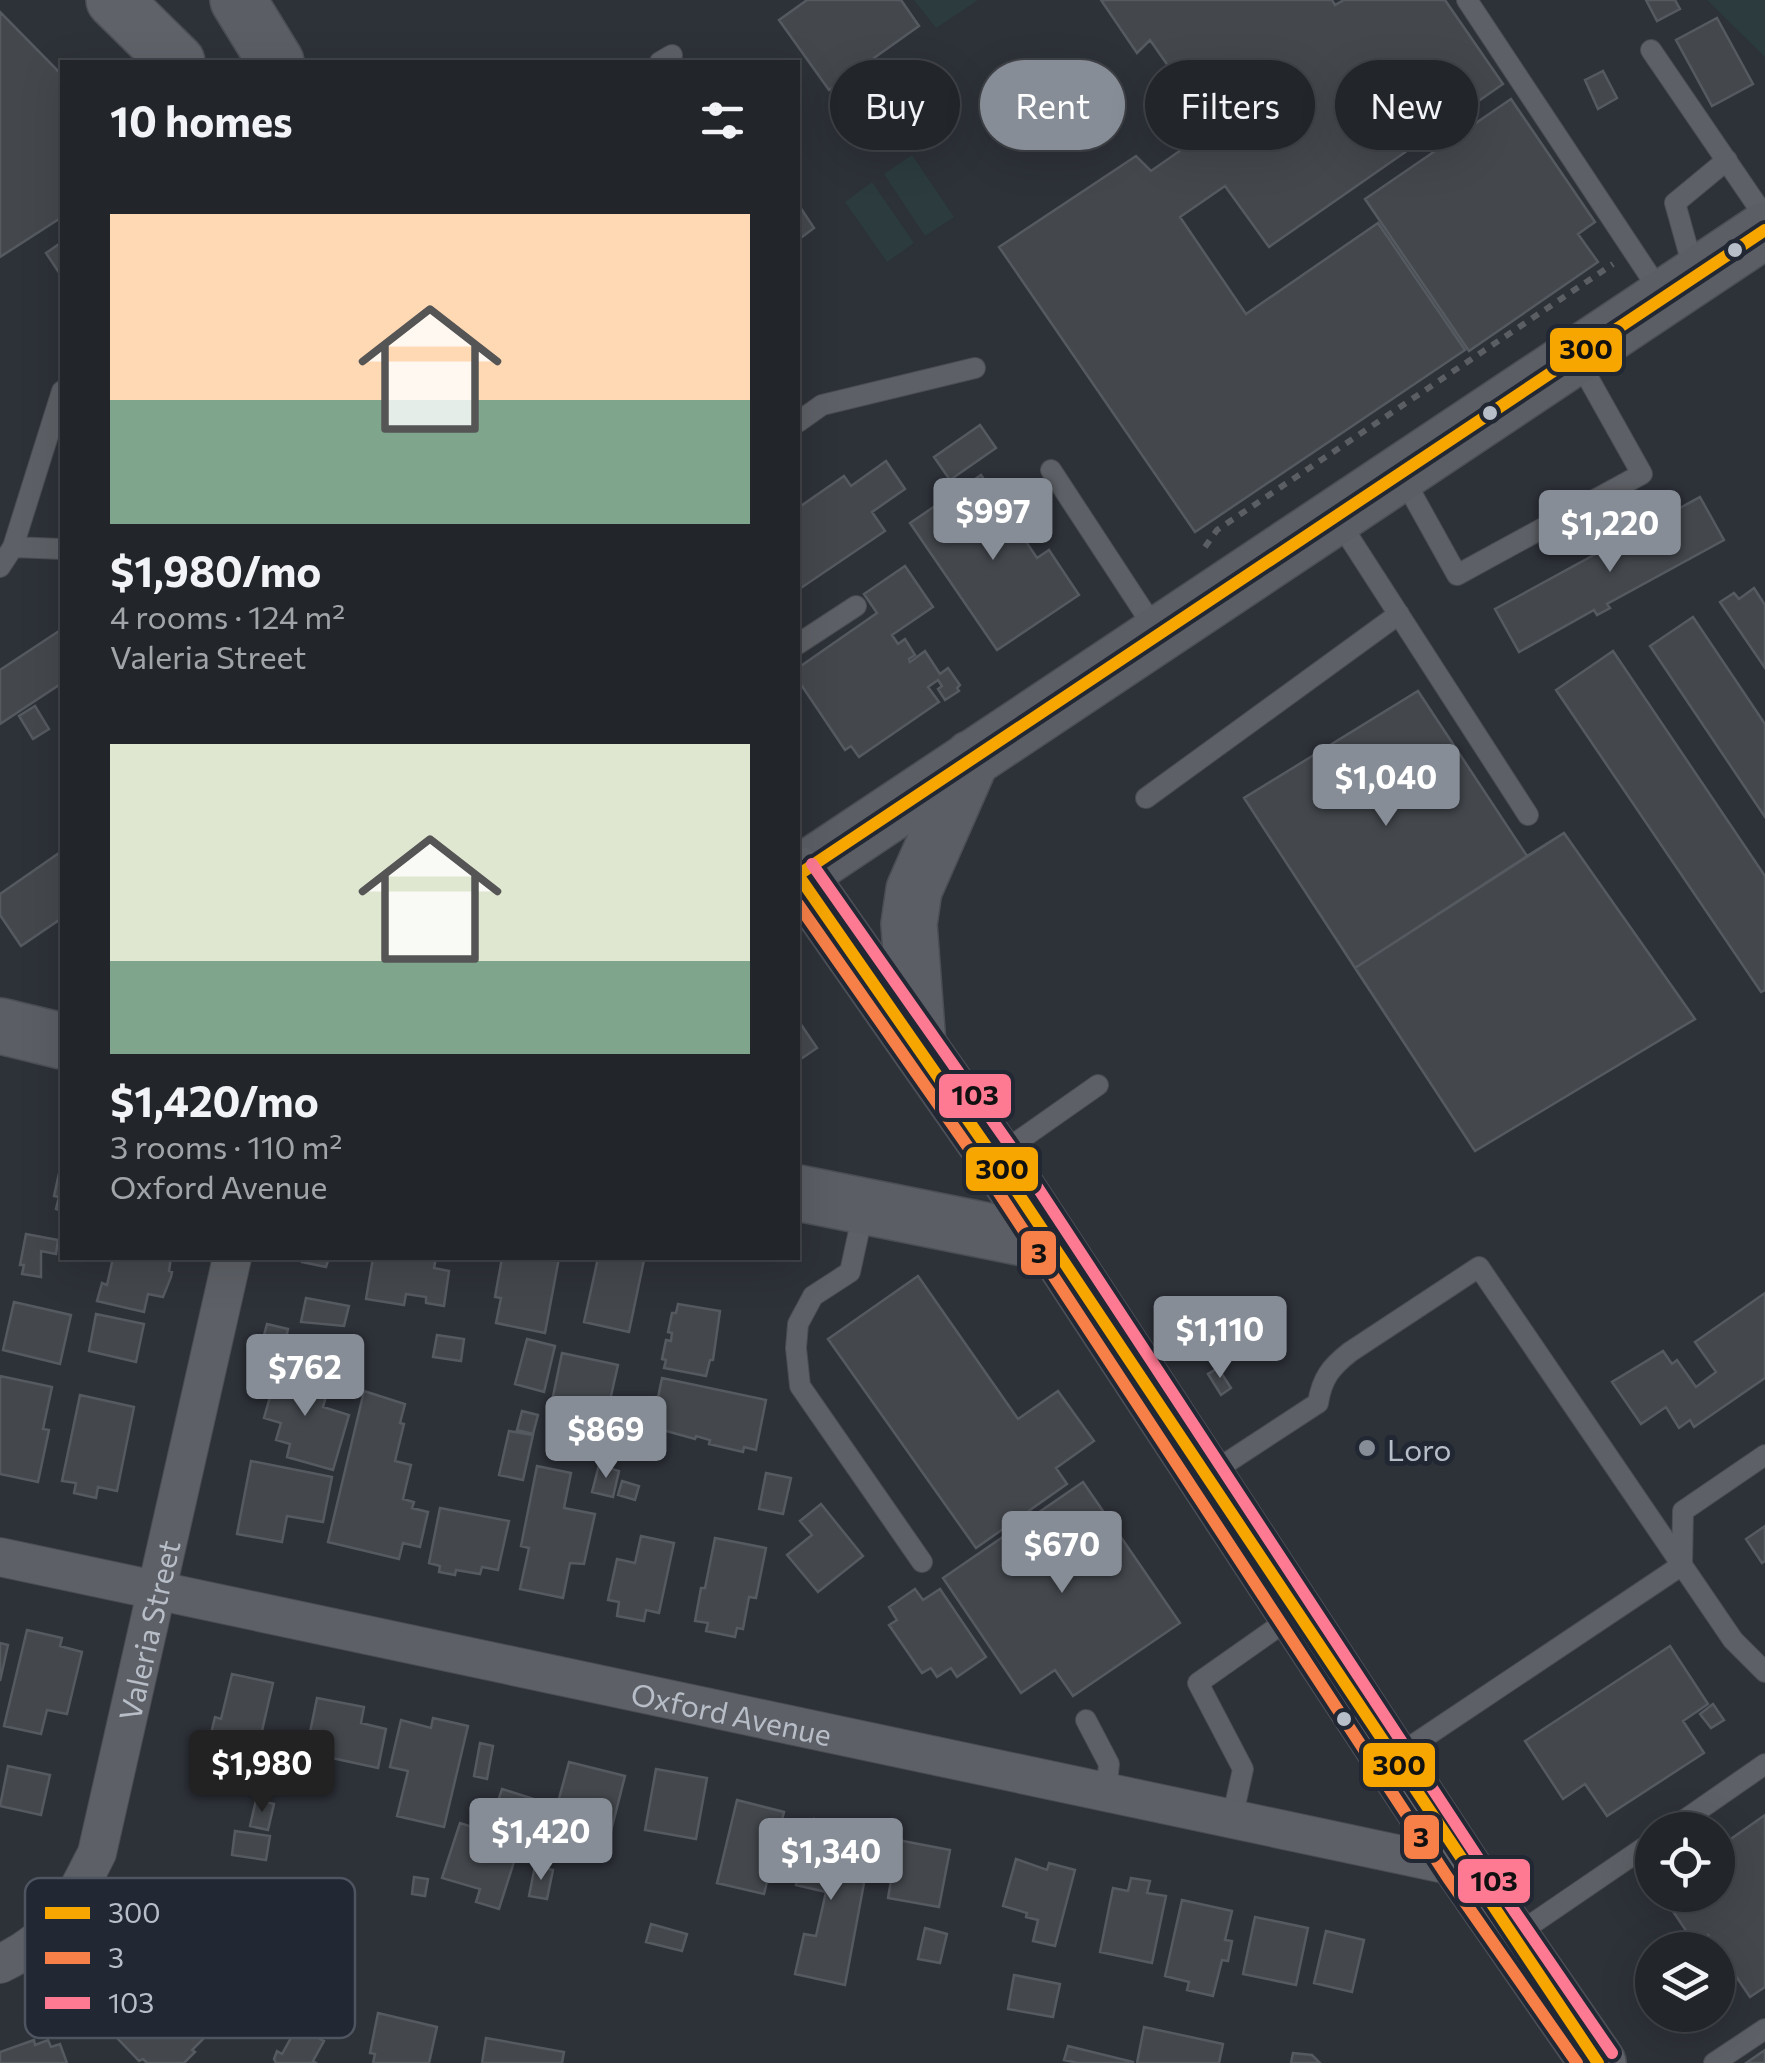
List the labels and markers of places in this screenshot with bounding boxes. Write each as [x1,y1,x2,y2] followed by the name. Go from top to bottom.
[1725,240,1745,260] unlabelled marker
[1480,403,1500,423] unlabelled marker
[934,478,1052,563] pin: $997
[1529,490,1691,575] pin: $1,220
[1305,744,1467,829] pin: $1,040
[1139,1296,1301,1381] pin: $1,110
[246,1334,364,1419] pin: $762
[547,1396,665,1481] pin: $869
[1387,1430,1452,1467] place label: Loro
[1356,1437,1378,1459] marker: Loro
[1003,1511,1121,1596] pin: $670
[1334,1709,1354,1729] unlabelled marker
[181,1730,343,1815] pin: $1,980
[460,1798,622,1883] pin: $1,420
[750,1818,912,1903] pin: $1,340

